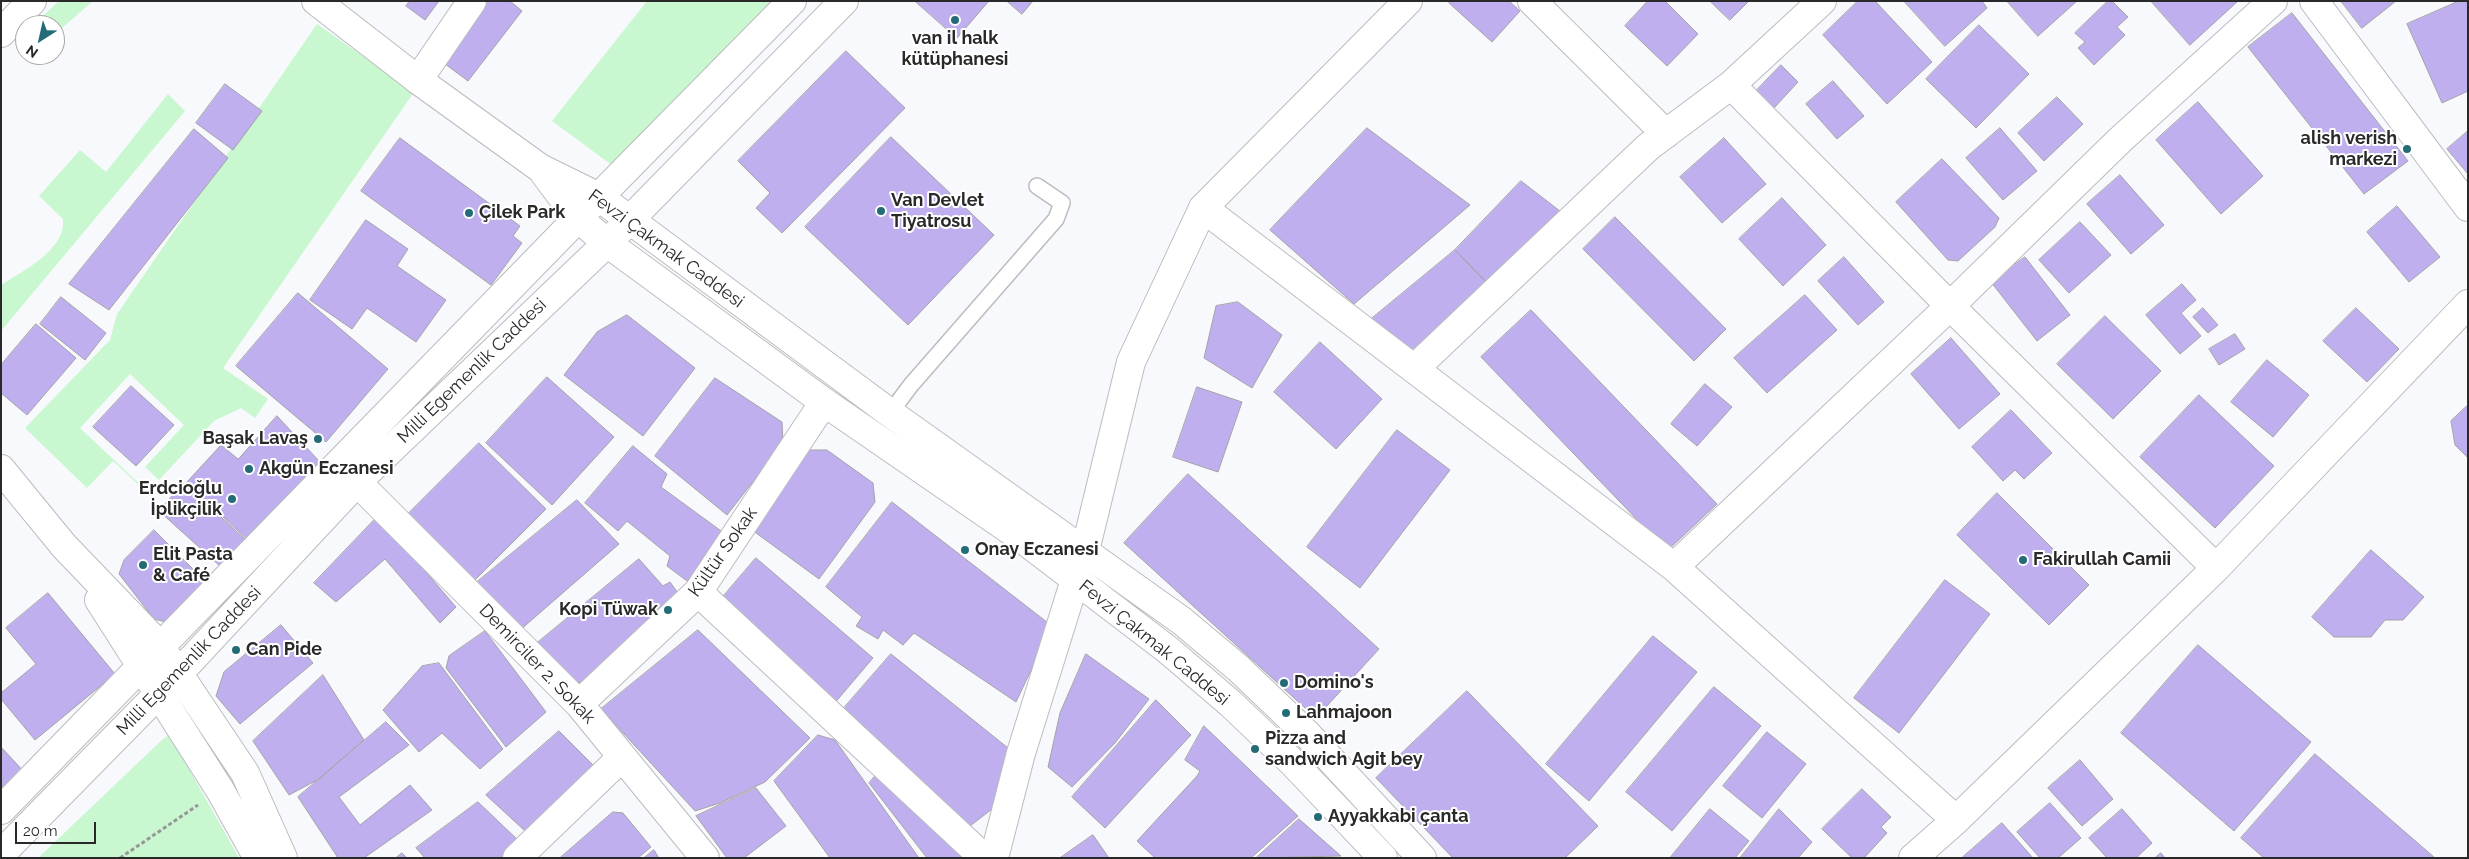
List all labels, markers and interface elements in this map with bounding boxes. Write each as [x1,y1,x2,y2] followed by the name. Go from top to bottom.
[949,14,961,26] marker: van il halk kütüphanesi
[15,15,65,65] north arrow
[902,28,1008,70] place label: van il halk kütüphanesi
[23,42,41,61] text: N
[2301,128,2397,170] place label: alish verish markezi
[2401,143,2413,155] marker: alish verish markezi
[584,185,748,313] street label: Fevzi Çakmak Caddesi
[891,190,984,232] place label: Van Devlet Tiyatrosu
[479,202,565,224] place label: Çilek Park
[875,205,887,217] marker: Van Devlet Tiyatrosu
[463,207,475,219] marker: Çilek Park
[393,294,551,448] street label: Milli Egemenlik Caddesi
[202,428,308,450] place label: Başak Lavaş
[312,433,324,445] marker: Başak Lavaş
[259,458,394,480] place label: Akgün Eczanesi
[243,463,255,475] marker: Akgün Eczanesi
[139,478,222,520] place label: Erdcioğlu İplikçilik
[226,493,238,505] marker: Erdcioğlu İplikçilik
[684,503,762,601] street label: Kültür Sokak
[975,539,1099,561] place label: Onay Eczanesi
[153,544,233,586] place label: Elit Pasta & Café
[959,544,971,556] marker: Onay Eczanesi
[2033,549,2171,571] place label: Fakirullah Camii
[2017,554,2029,566] marker: Fakirullah Camii
[137,559,149,571] marker: Elit Pasta & Café
[1074,576,1234,710] street label: Fevzi Çakmak Caddesi
[112,582,266,740] street label: Milli Egemenlik Caddesi
[559,599,658,621] place label: Kopi Tüwak
[474,600,600,728] street label: Demirciler 2. Sokak
[662,604,674,616] marker: Kopi Tüwak
[246,639,322,661] place label: Can Pide
[230,644,242,656] marker: Can Pide
[1294,672,1374,694] place label: Domino's
[1278,677,1290,689] marker: Domino's
[1296,702,1392,724] place label: Lahmajoon
[1280,707,1292,719] marker: Lahmajoon
[1265,728,1423,771] place label: Pizza and sandwich Agit bey
[1249,743,1261,755] marker: Pizza and sandwich Agit bey
[1328,806,1469,828] place label: Ayyakkabi çanta
[1312,811,1324,823] marker: Ayyakkabi çanta
[18,812,99,844] scale bar
[23,822,58,840] text: 20 m

